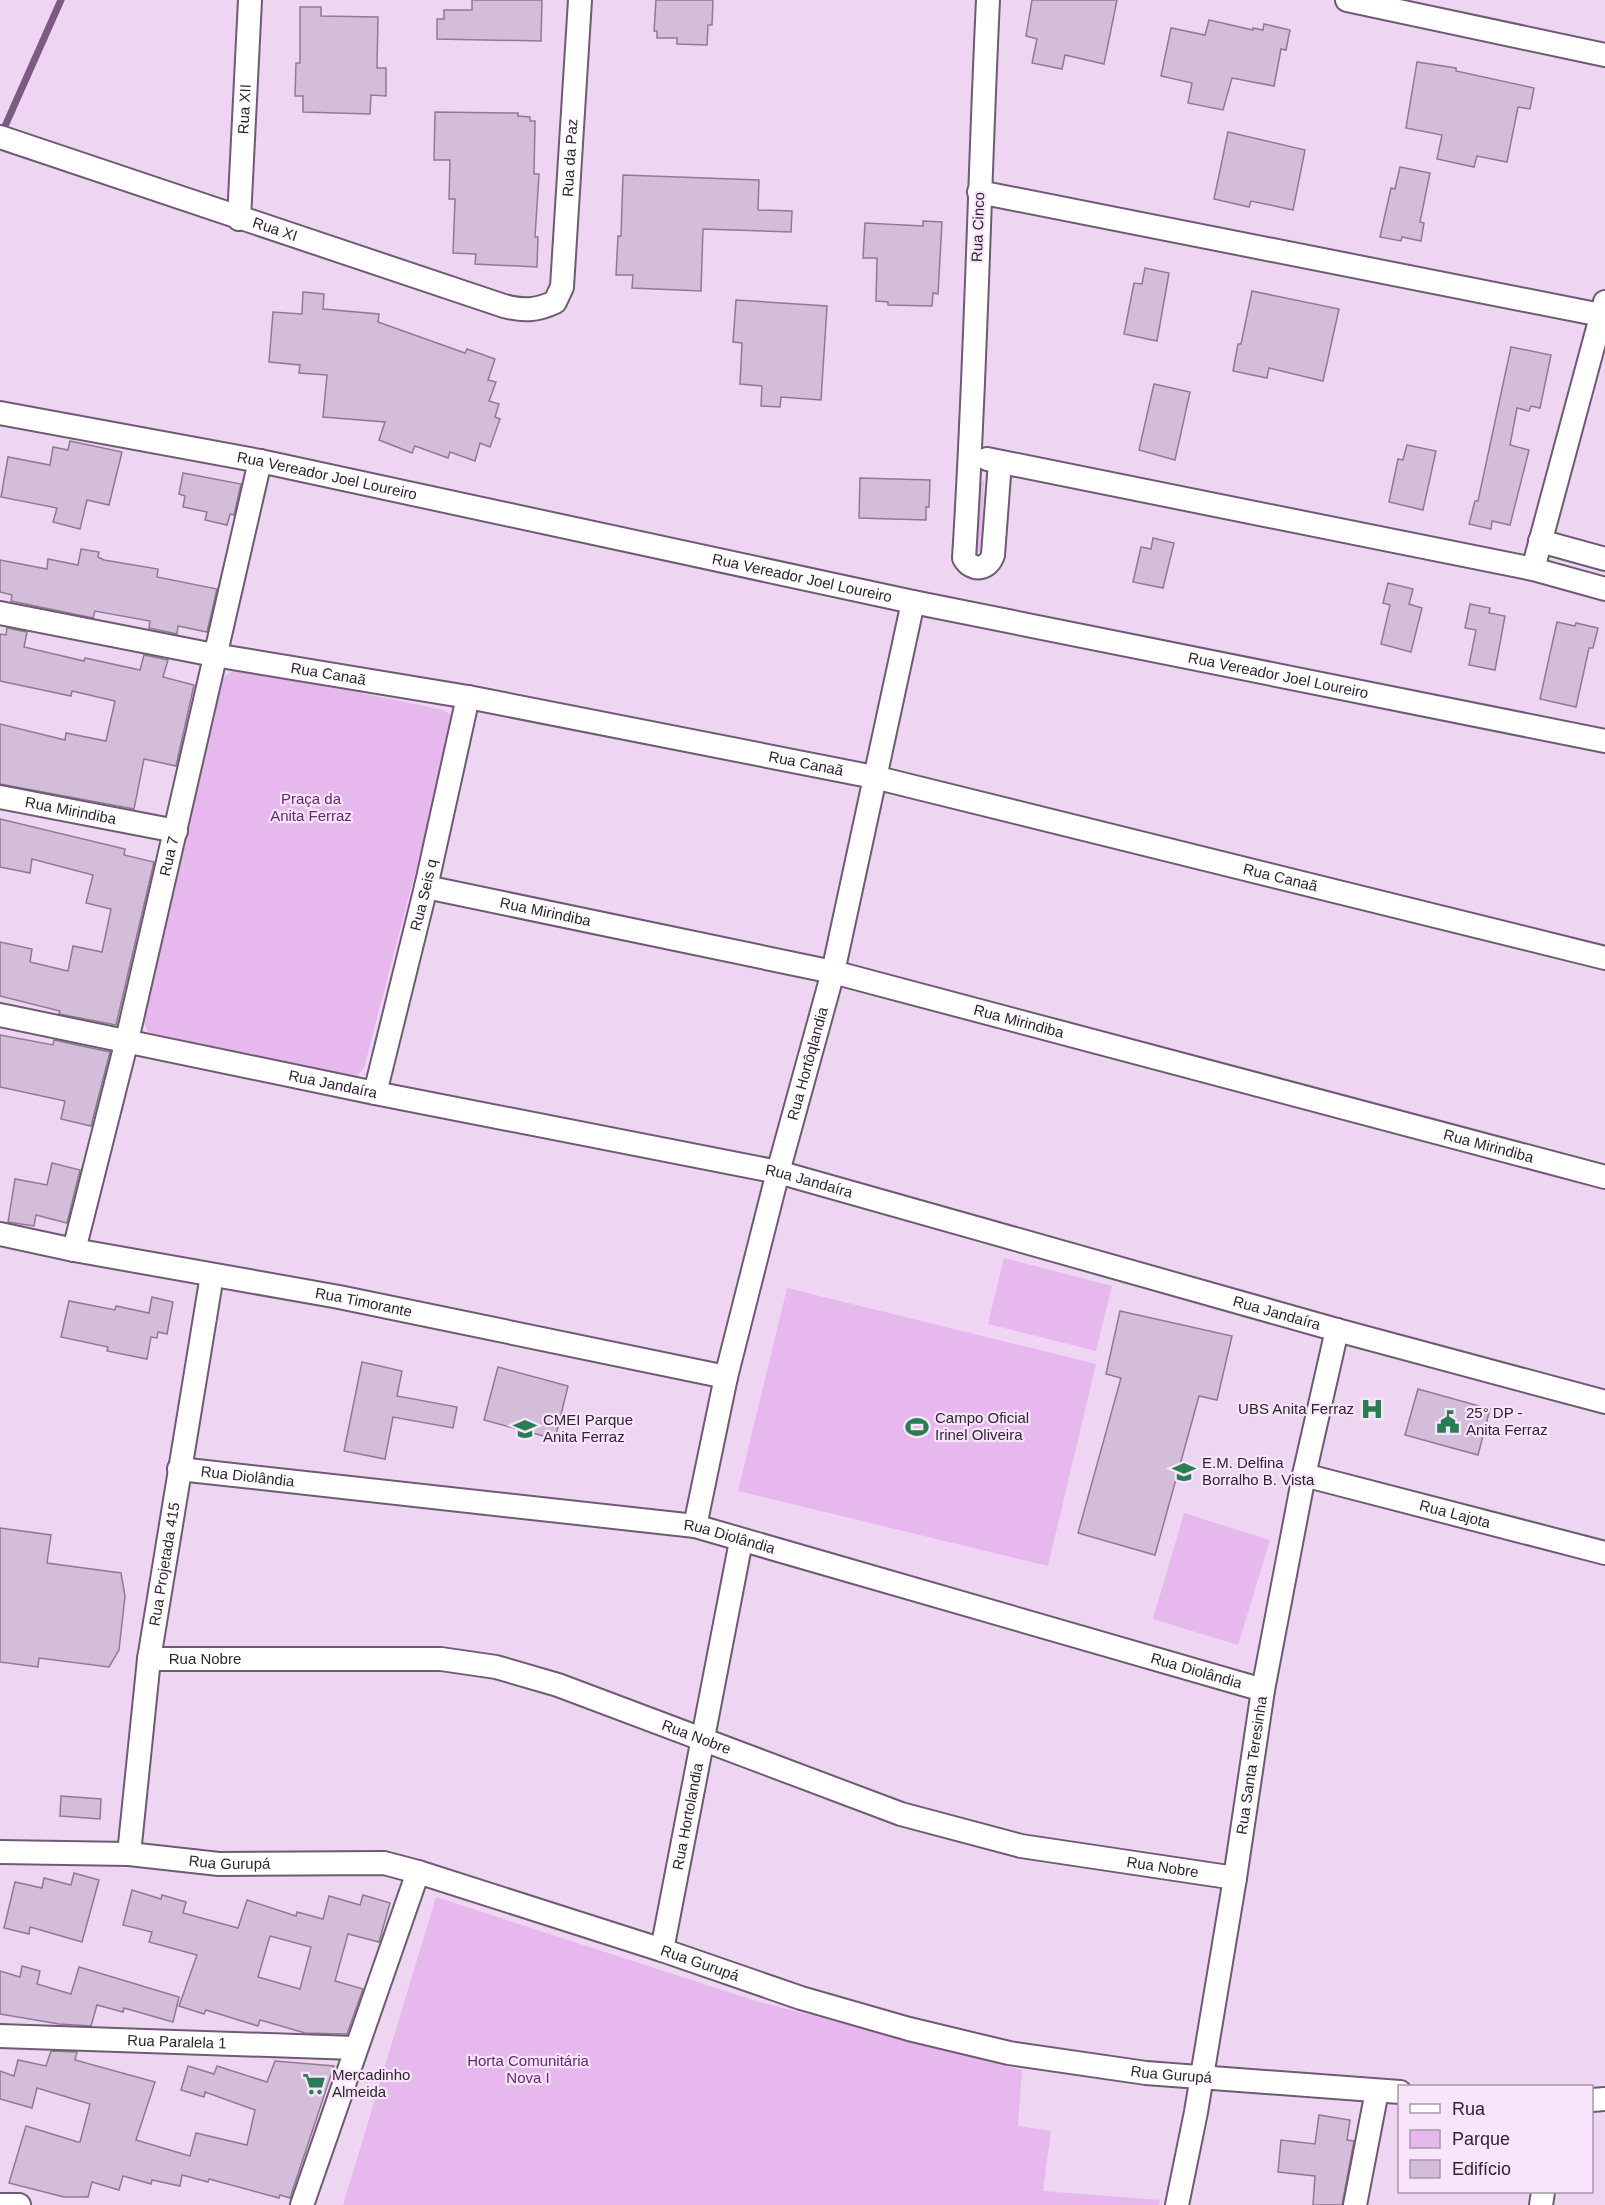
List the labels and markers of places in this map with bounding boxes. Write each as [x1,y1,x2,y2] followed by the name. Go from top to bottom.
[1359,1396,1385,1422] hospital icon: UBS Anita Ferraz
[1238,1400,1354,1417] place label: UBS Anita Ferraz
[1466,1404,1548,1438] place label: 25° DP - Anita Ferraz
[935,1409,1029,1443] place label: Campo Oficial Irinel Oliveira
[1435,1409,1461,1435] public building icon: 25° DP - Anita Ferraz
[543,1411,633,1445] place label: CMEI Parque Anita Ferraz
[904,1414,930,1440] sports icon: Campo Oficial Irinel Oliveira
[512,1416,538,1442] school or university icon: CMEI Parque Anita Ferraz
[1202,1454,1315,1488] place label: E.M. Delfina Borralho B. Vista
[1171,1459,1197,1485] school or university icon: E.M. Delfina Borralho B. Vista
[332,2066,410,2100] place label: Mercadinho Almeida
[301,2071,327,2097] supermarket icon: Mercadinho Almeida

